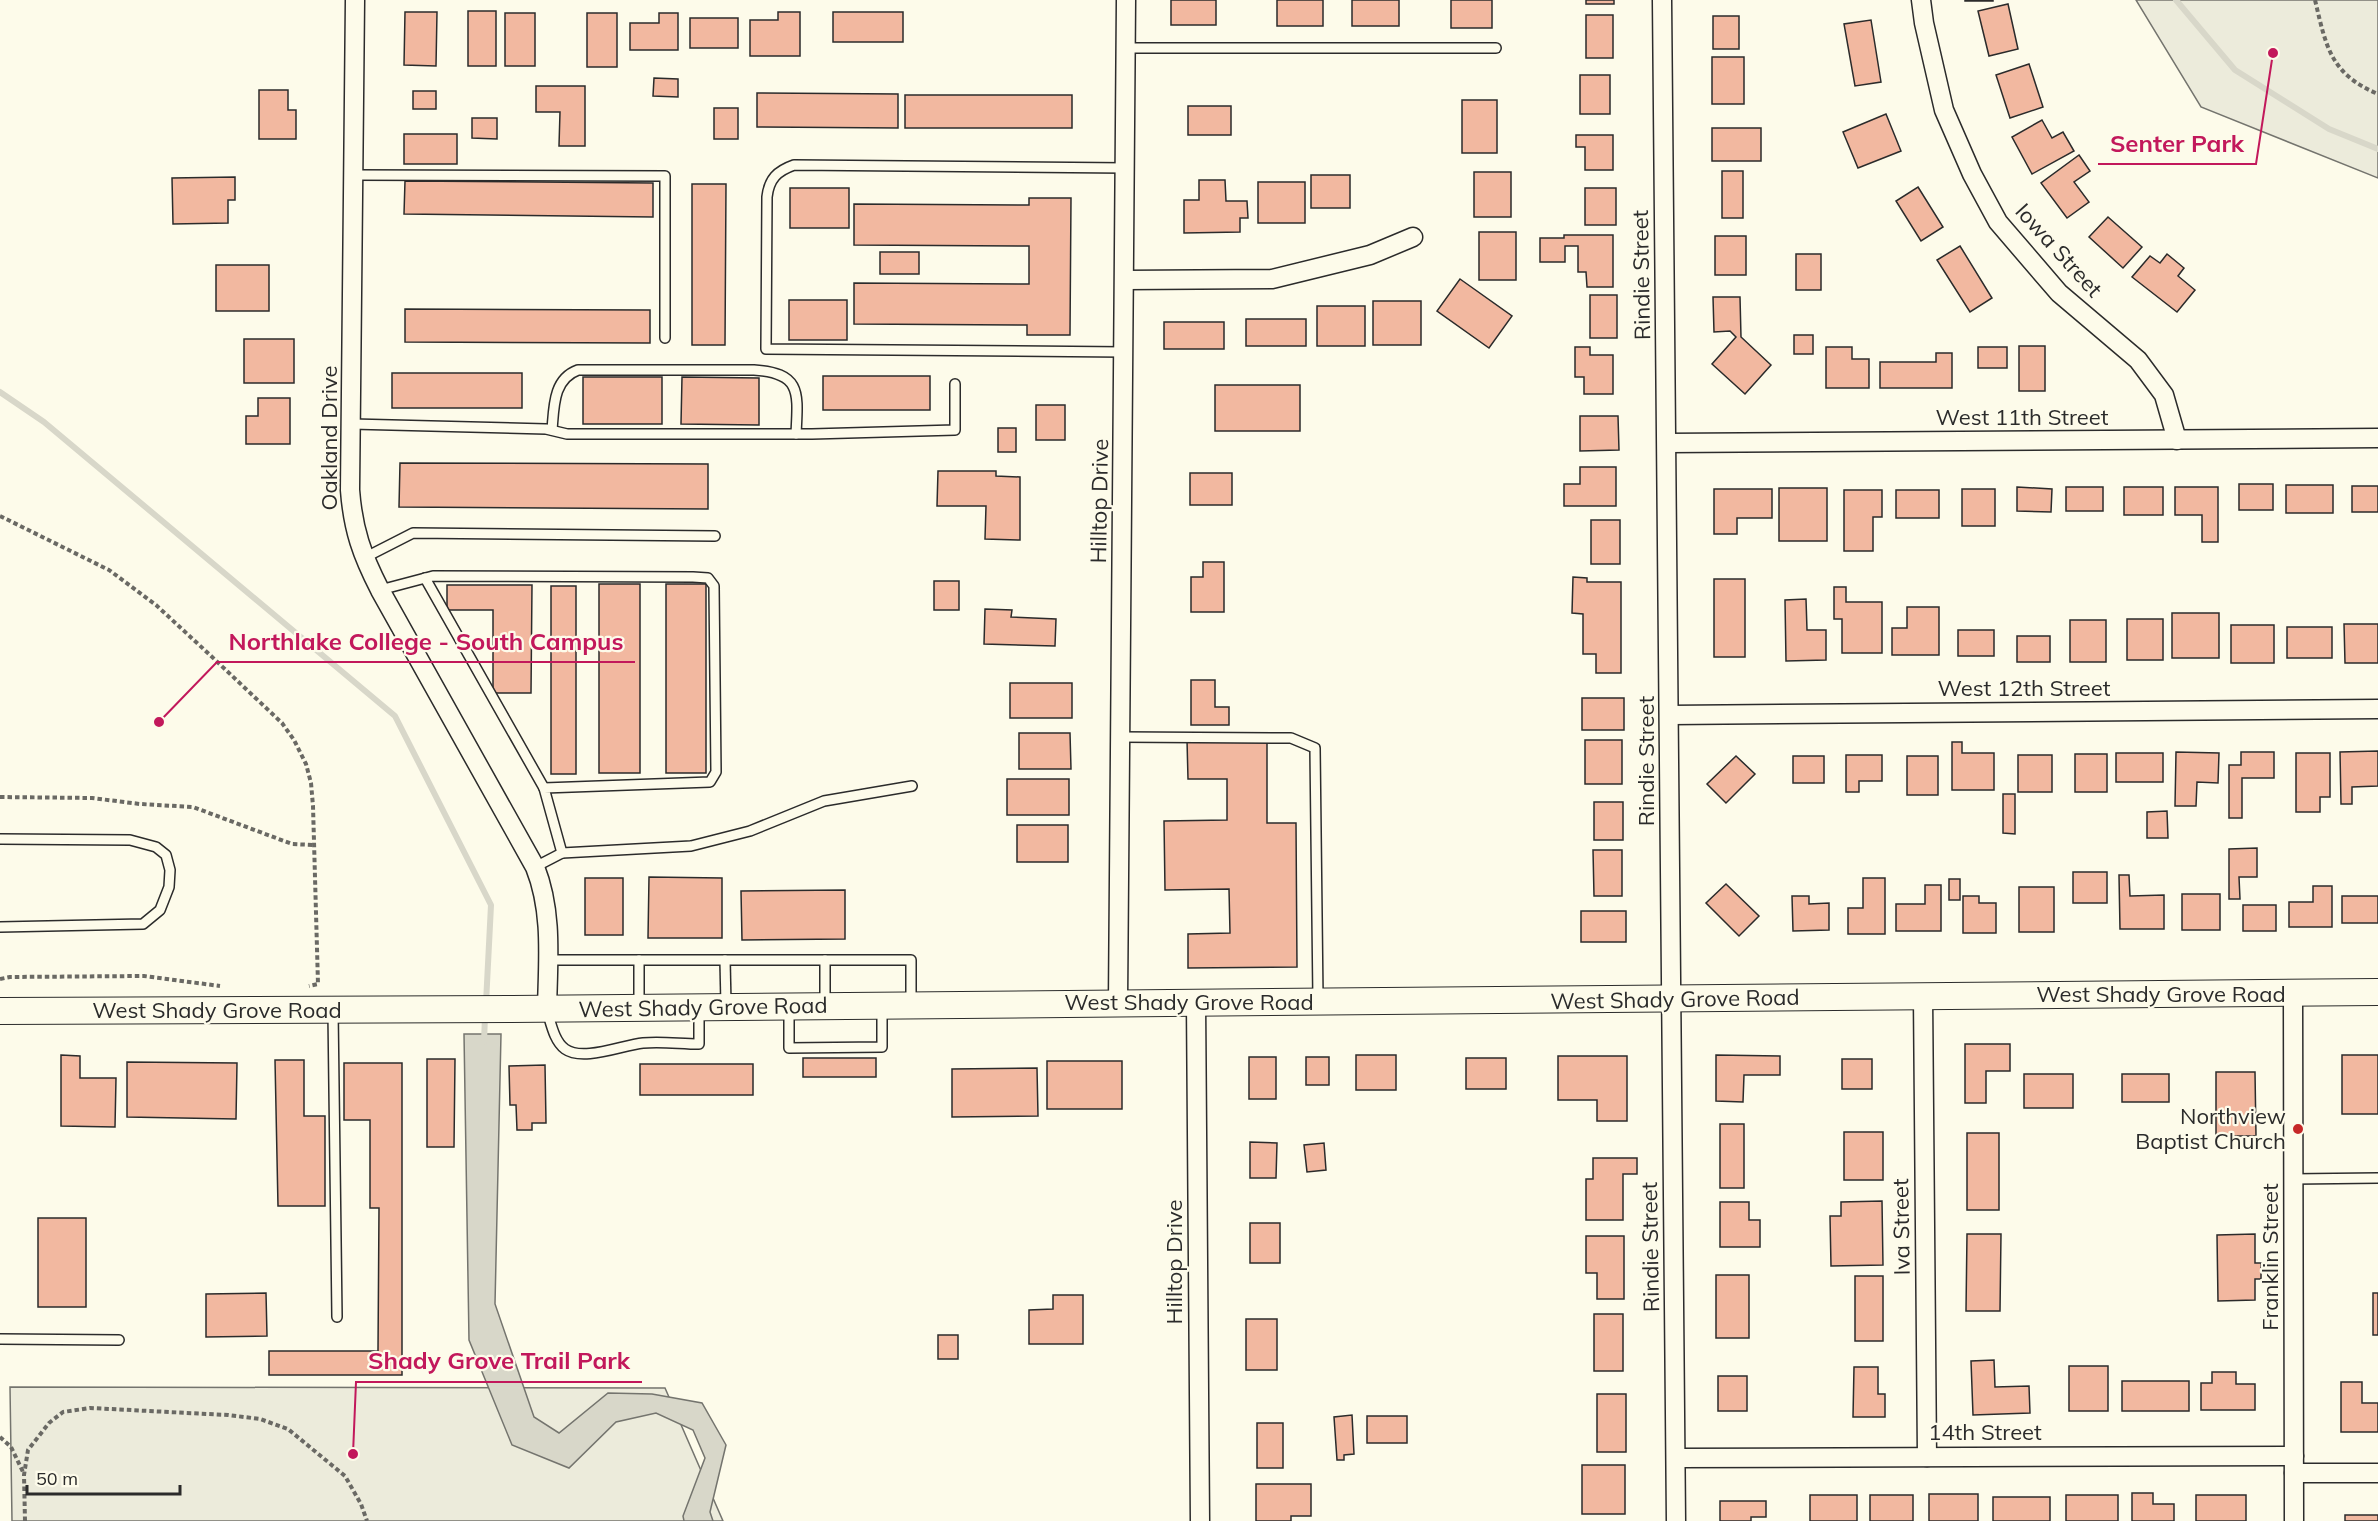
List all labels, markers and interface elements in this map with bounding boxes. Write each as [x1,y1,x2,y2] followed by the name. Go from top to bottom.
[2098,122,2256,164] callout: Senter Park
[2110,128,2245,158] text: Senter Park
[2010,197,2109,303] street label: Iowa Street
[1626,209,1656,340] street label: Rindie Street
[315,366,343,510] street label: Oakland Drive
[1936,403,2109,431] street label: West 11th Street
[1084,438,1114,564] street label: Hilltop Drive
[217,620,635,662] callout: Northlake College - South Campus
[229,626,623,656] text: Northlake College - South Campus
[1938,674,2111,702] street label: West 12th Street
[1632,696,1660,826] street label: Rindie Street
[2036,980,2286,1008] street label: West Shady Grove Road
[1550,983,1800,1015] street label: West Shady Grove Road
[1064,988,1314,1016] street label: West Shady Grove Road
[578,991,828,1023] street label: West Shady Grove Road
[92,996,342,1024] street label: West Shady Grove Road
[2135,1102,2286,1155] place label: Northview Baptist Church
[2291,1122,2305,1136] marker: Northview Baptist Church
[1886,1178,1916,1276] street label: Iva Street
[1635,1181,1665,1312] street label: Rindie Street
[2256,1183,2284,1331] street label: Franklin Street
[1160,1200,1188,1324] street label: Hilltop Drive
[356,1340,642,1382] callout: Shady Grove Trail Park
[368,1345,631,1375] text: Shady Grove Trail Park
[1928,1418,2042,1446] street label: 14th Street
[27,1458,180,1496] scale bar
[36,1467,78,1490] text: 50 m

